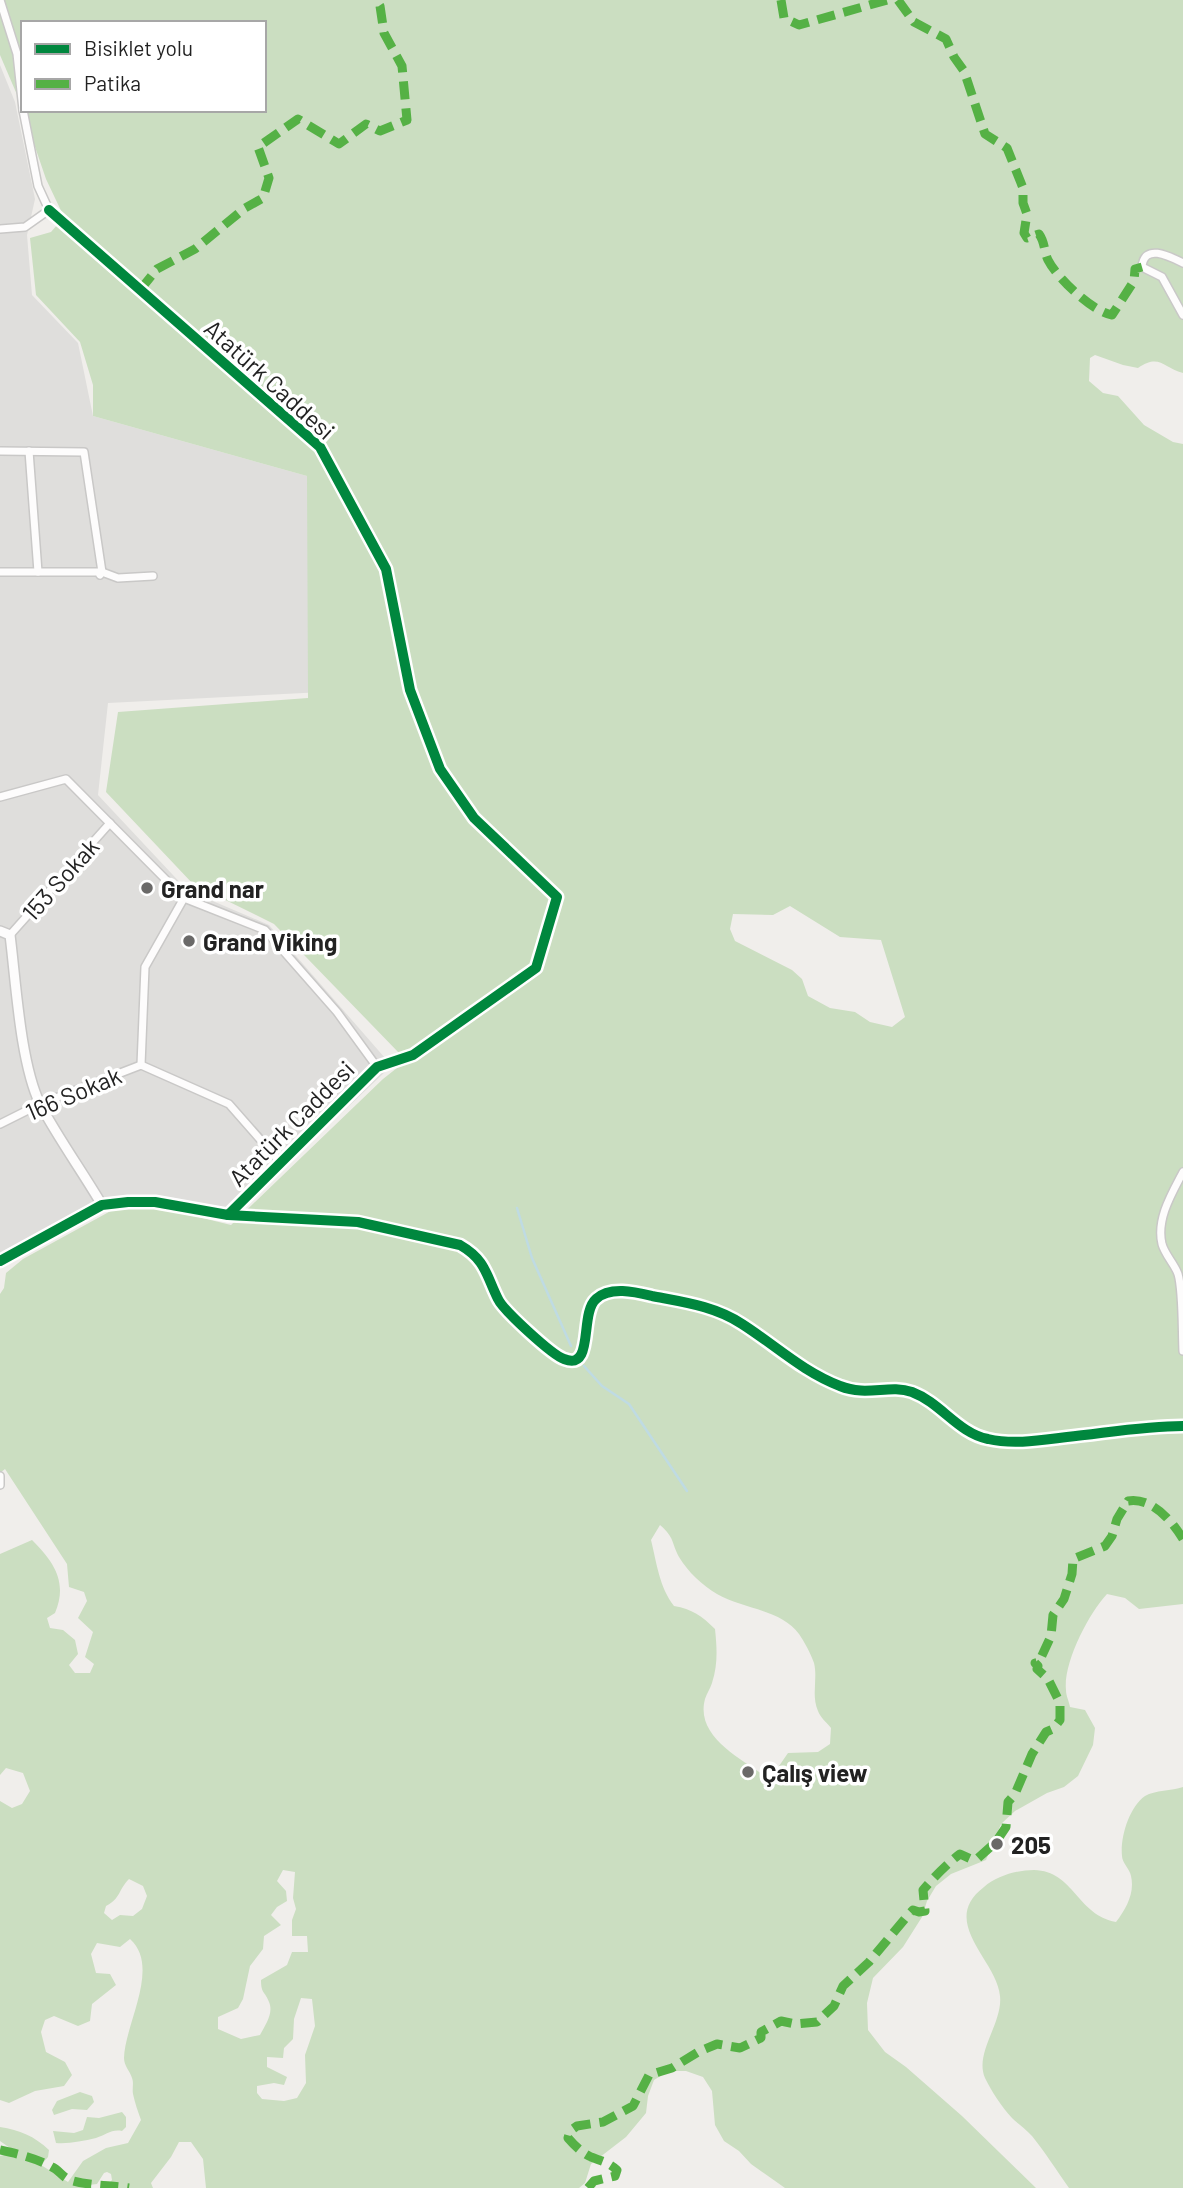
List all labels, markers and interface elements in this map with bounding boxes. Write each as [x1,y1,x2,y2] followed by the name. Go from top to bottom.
[21,21,266,112] legend
[84,35,193,60] text: Bisiklet yolu
[84,70,141,95] text: Patika
[199,313,341,445] street label: Atatürk Caddesi
[15,832,105,926] street label: 153 Sokak
[161,874,264,903] place label: Grand nar
[139,880,155,896] marker: Grand nar
[203,927,337,956] place label: Grand Viking
[181,933,197,949] marker: Grand Viking
[222,1054,360,1192] street label: Atatürk Caddesi
[21,1060,125,1126] street label: 166 Sokak
[762,1758,868,1787] place label: Çalış view
[740,1764,756,1780] marker: Çalış view
[1011,1830,1051,1859] place label: 205
[989,1836,1005,1852] marker: 205

